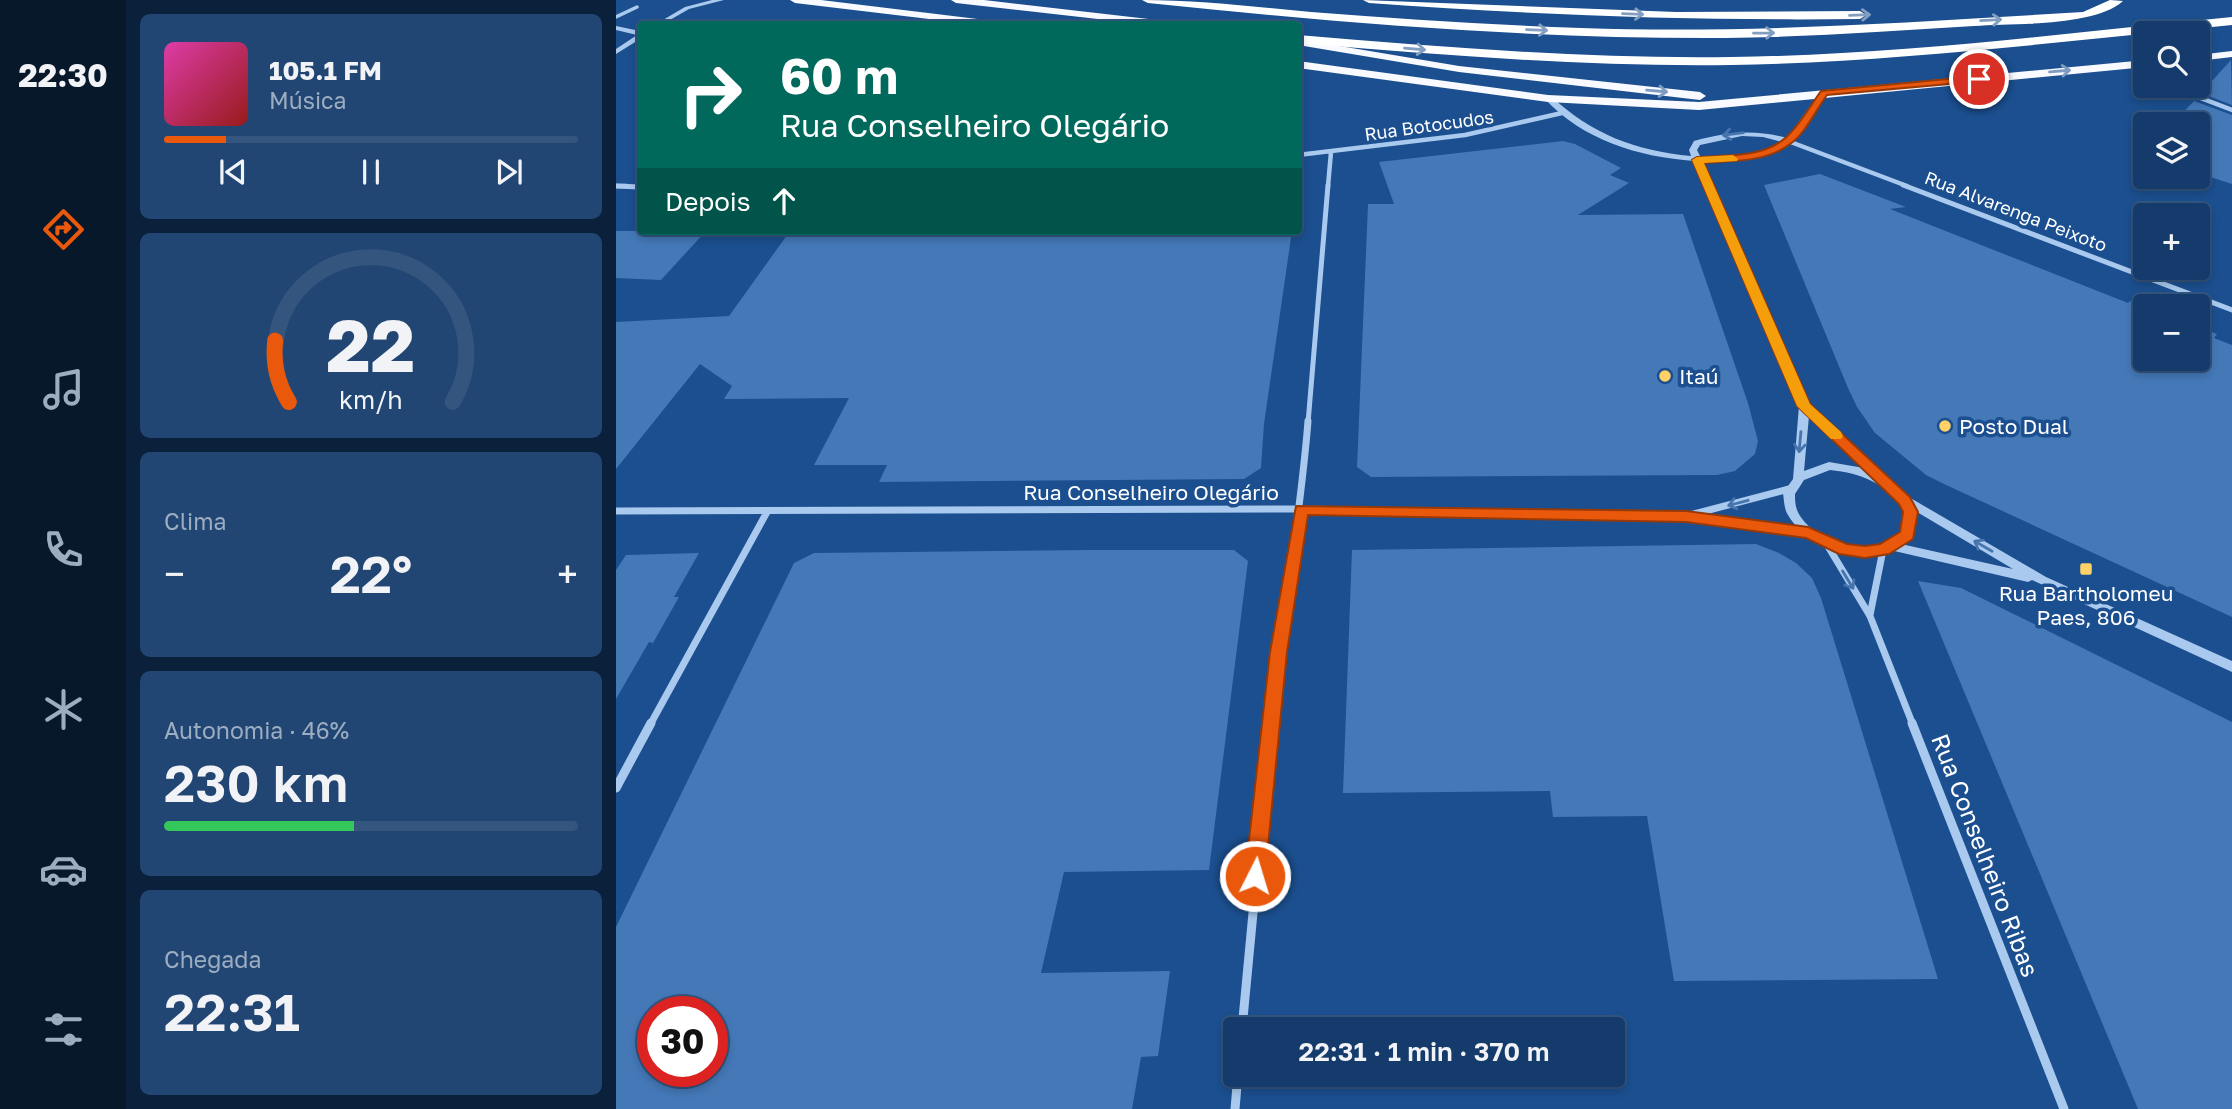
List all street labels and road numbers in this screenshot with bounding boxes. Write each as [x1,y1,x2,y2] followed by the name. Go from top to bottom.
[1363,105,1495,145] street label: Rua Botocudos
[1922,166,2110,256] street label: Rua Alvarenga Peixoto
[1023,479,1279,505] street label: Rua Conselheiro Olegário
[1926,729,2046,981] street label: Rua Conselheiro Ribas

